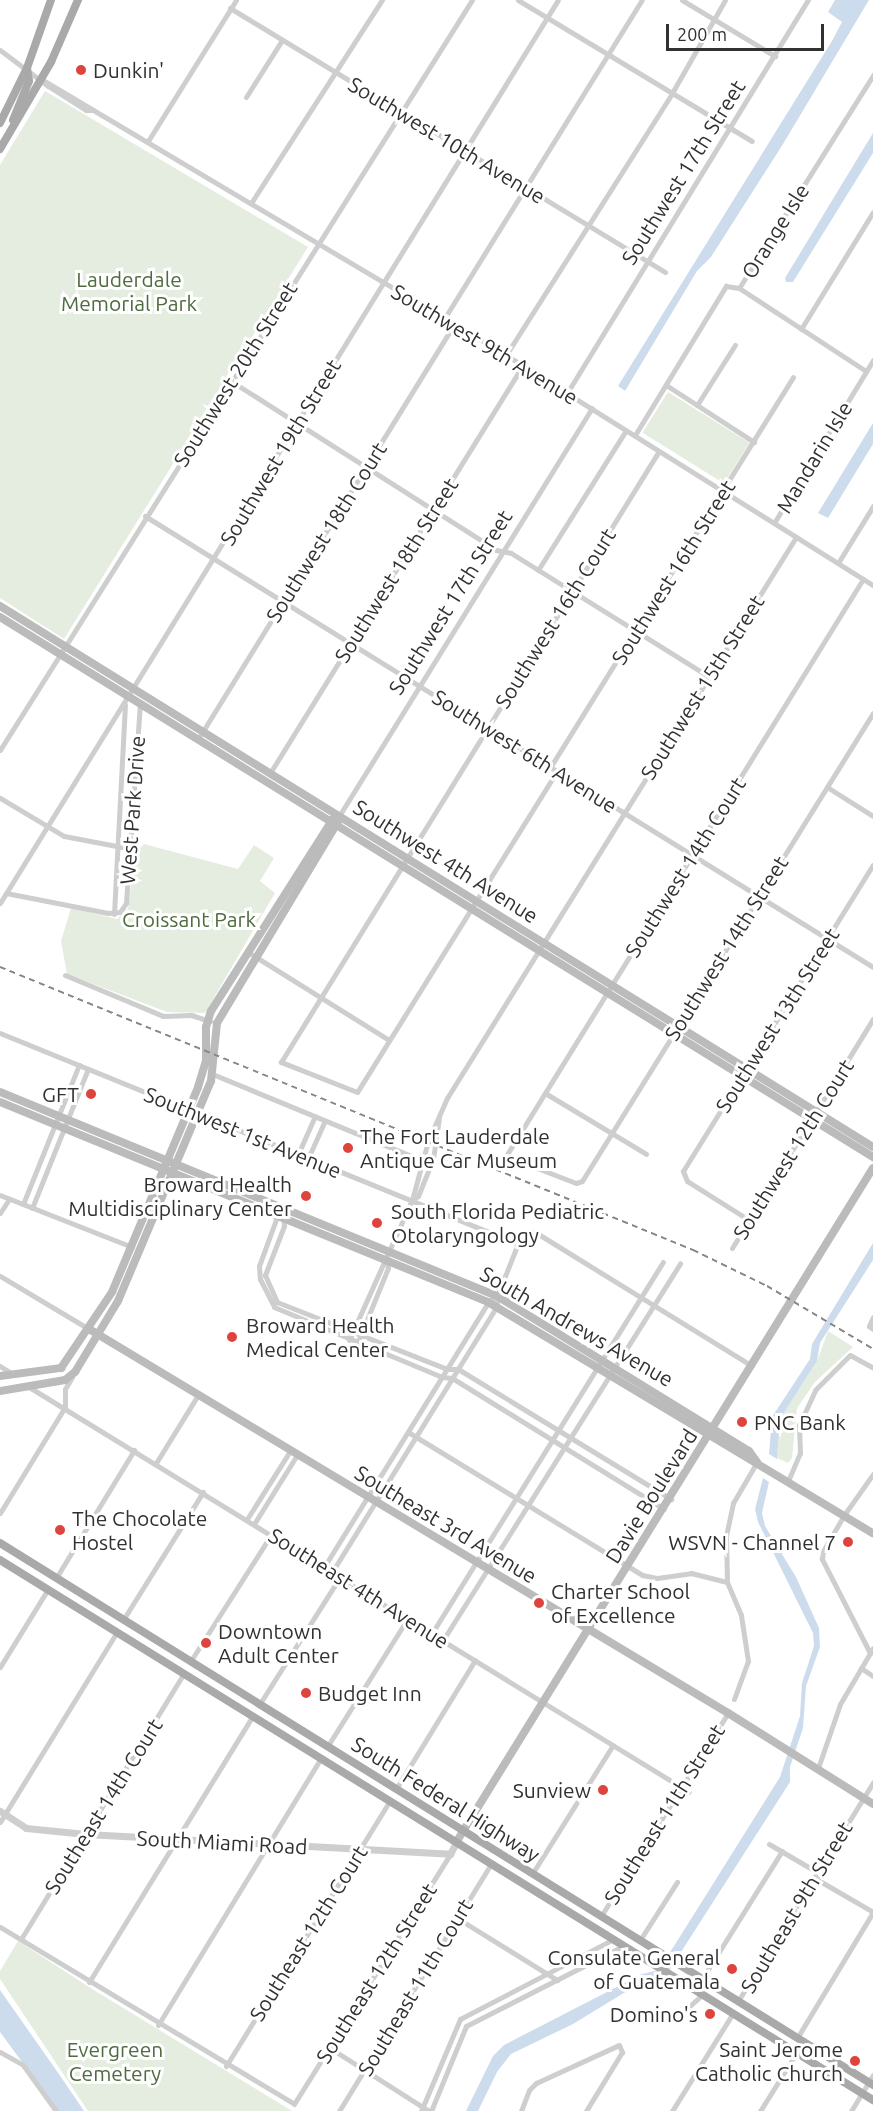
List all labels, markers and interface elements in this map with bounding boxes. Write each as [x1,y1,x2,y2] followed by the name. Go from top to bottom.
[669,12,826,50] scale bar
[677,24,727,44] text: 200 m
[93,57,164,83] place label: Dunkin'
[74,63,88,77] marker: Dunkin'
[344,71,550,209] street label: Southwest 10th Avenue
[616,75,750,269] street label: Southwest 17th Street
[736,179,814,283] street label: Orange Isle
[61,266,197,316] park label: Lauderdale Memorial Park
[168,277,302,471] street label: Southwest 20th Street
[387,278,583,410] street label: Southwest 9th Avenue
[214,354,346,550] street label: Southwest 19th Street
[771,397,857,517] street label: Mandarin Isle
[260,437,392,627] street label: Southwest 18th Court
[329,473,463,667] street label: Southwest 18th Street
[606,475,740,669] street label: Southwest 16th Street
[383,505,517,699] street label: Southwest 17th Street
[489,523,621,713] street label: Southwest 16th Court
[635,590,769,784] street label: Southwest 15th Street
[428,684,622,818] street label: Southwest 6th Avenue
[114,735,150,885] street label: West Park Drive
[619,772,751,962] street label: Southwest 14th Court
[349,794,543,928] street label: Southwest 4th Avenue
[659,851,793,1045] street label: Southwest 14th Street
[122,906,256,932] park label: Croissant Park
[710,923,844,1117] street label: Southwest 13th Street
[727,1054,859,1244] street label: Southwest 12th Court
[42,1081,79,1107] place label: GFT
[141,1081,345,1183] street label: Southwest 1st Avenue
[84,1087,98,1101] marker: GFT
[360,1123,557,1173] place label: The Fort Lauderdale Antique Car Museum
[341,1141,355,1155] marker: The Fort Lauderdale Antique Car Museum
[68,1171,292,1221] place label: Broward Health Multidisciplinary Center
[297,1187,315,1205] marker: Broward Health Multidisciplinary Center
[391,1198,604,1248] place label: South Florida Pediatric Otolaryngology
[368,1214,386,1232] marker: South Florida Pediatric Otolaryngology
[476,1260,678,1392] street label: South Andrews Avenue
[246,1312,394,1362] place label: Broward Health Medical Center
[223,1328,241,1346] marker: Broward Health Medical Center
[754,1409,846,1435] place label: PNC Bank
[735,1415,749,1429] marker: PNC Bank
[600,1424,702,1568] street label: Davie Boulevard
[350,1460,542,1588] street label: Southeast 3rd Avenue
[72,1505,207,1555] place label: The Chocolate Hostel
[264,1522,454,1654] street label: Southeast 4th Avenue
[53,1523,67,1537] marker: The Chocolate Hostel
[668,1529,836,1555] place label: WSVN - Channel 7
[841,1535,855,1549] marker: WSVN - Channel 7
[551,1578,690,1628] place label: Charter School of Excellence
[532,1596,546,1610] marker: Charter School of Excellence
[218,1618,339,1668] place label: Downtown Adult Center
[199,1636,213,1650] marker: Downtown Adult Center
[318,1680,422,1706] place label: Budget Inn
[299,1686,313,1700] marker: Budget Inn
[39,1714,167,1898] street label: Southeast 14th Court
[598,1719,730,1909] street label: Southeast 11th Street
[347,1731,545,1867] street label: South Federal Highway
[513,1777,591,1803] place label: Sunview
[596,1783,610,1797] marker: Sunview
[735,1817,857,1997] street label: Southeast 9th Street
[136,1825,308,1859] street label: South Miami Road
[244,1841,372,2025] street label: Southeast 12th Court
[310,1878,442,2068] street label: Southeast 12th Street
[352,1894,478,2080] street label: Southeast 11th Court
[547,1944,720,1994] place label: Consulate General of Guatemala
[725,1962,739,1976] marker: Consulate General of Guatemala
[610,2001,698,2027] place label: Domino's
[703,2007,717,2021] marker: Domino's
[67,2036,163,2086] park label: Evergreen Cemetery
[695,2036,843,2086] place label: Saint Jerome Catholic Church
[848,2054,862,2068] marker: Saint Jerome Catholic Church

